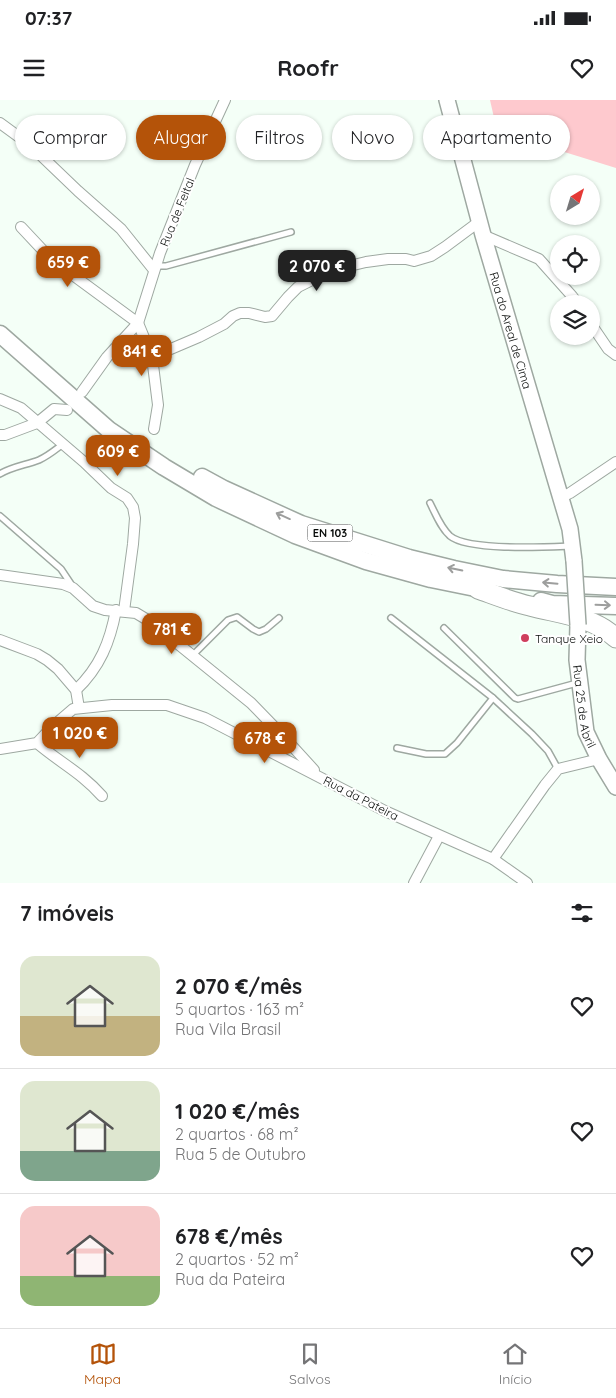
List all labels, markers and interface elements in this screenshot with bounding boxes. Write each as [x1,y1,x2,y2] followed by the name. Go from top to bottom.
[25,6,72,30] text: 07:37
[20,54,48,82] icon: menu
[277,54,339,82] text: Roofr
[568,54,596,82] icon: heart
[15,115,126,160] chip: Comprar
[136,115,226,160] chip: Alugar
[236,115,322,160] chip: Filtros
[332,115,413,160] chip: Novo
[423,115,570,160] chip: Apartamento
[156,175,198,249] street label: Rua de Feital
[550,175,600,225] north arrow
[550,175,600,345] map controls
[550,235,600,285] button: locate
[33,246,103,288] pin: 659 €
[271,250,363,292] pin: 2 070 €
[47,252,89,272] text: 659 €
[289,256,345,276] text: 2 070 €
[487,270,536,391] street label: Rua do Areal de Cima
[550,295,600,345] button: layers
[107,334,177,377] pin: 841 €
[123,341,161,361] text: 841 €
[83,434,153,477] pin: 609 €
[97,441,139,461] text: 609 €
[276,510,291,520] one-way arrow
[308,524,352,542] road number: EN 103
[447,564,463,574] one-way arrow
[542,578,558,588] one-way arrow
[594,601,610,610] one-way arrow
[137,612,207,655] pin: 781 €
[153,619,191,639] text: 781 €
[535,631,603,646] place label: Tanque Xeio
[519,632,531,644] marker: Tanque Xeio
[570,664,600,750] street label: Rua 25 de Abril
[34,716,126,759] pin: 1 020 €
[230,722,300,764] pin: 678 €
[53,723,107,743] text: 1 020 €
[245,728,285,748] text: 678 €
[321,773,401,823] street label: Rua da Pateira
[568,899,596,927] icon: filters
[20,900,114,926] text: 7 imóveis
[175,973,302,999] text: 2 070 €/mês
[60,976,120,1036] icon: home
[568,992,596,1020] icon: heart
[175,999,304,1019] text: 5 quartos · 163 m²
[175,1019,281,1039] text: Rua Vila Brasil
[175,1098,300,1124] text: 1 020 €/mês
[60,1101,120,1161] icon: home
[568,1117,596,1145] icon: heart
[175,1124,299,1144] text: 2 quartos · 68 m²
[175,1144,306,1164] text: Rua 5 de Outubro
[175,1223,283,1249] text: 678 €/mês
[60,1226,120,1286] icon: home
[568,1242,596,1270] icon: heart
[175,1249,299,1269] text: 2 quartos · 52 m²
[175,1269,285,1289] text: Rua da Pateira
[84,1340,121,1388] tab: Mapa
[289,1340,331,1388] tab: Salvos
[499,1340,532,1388] tab: Início

